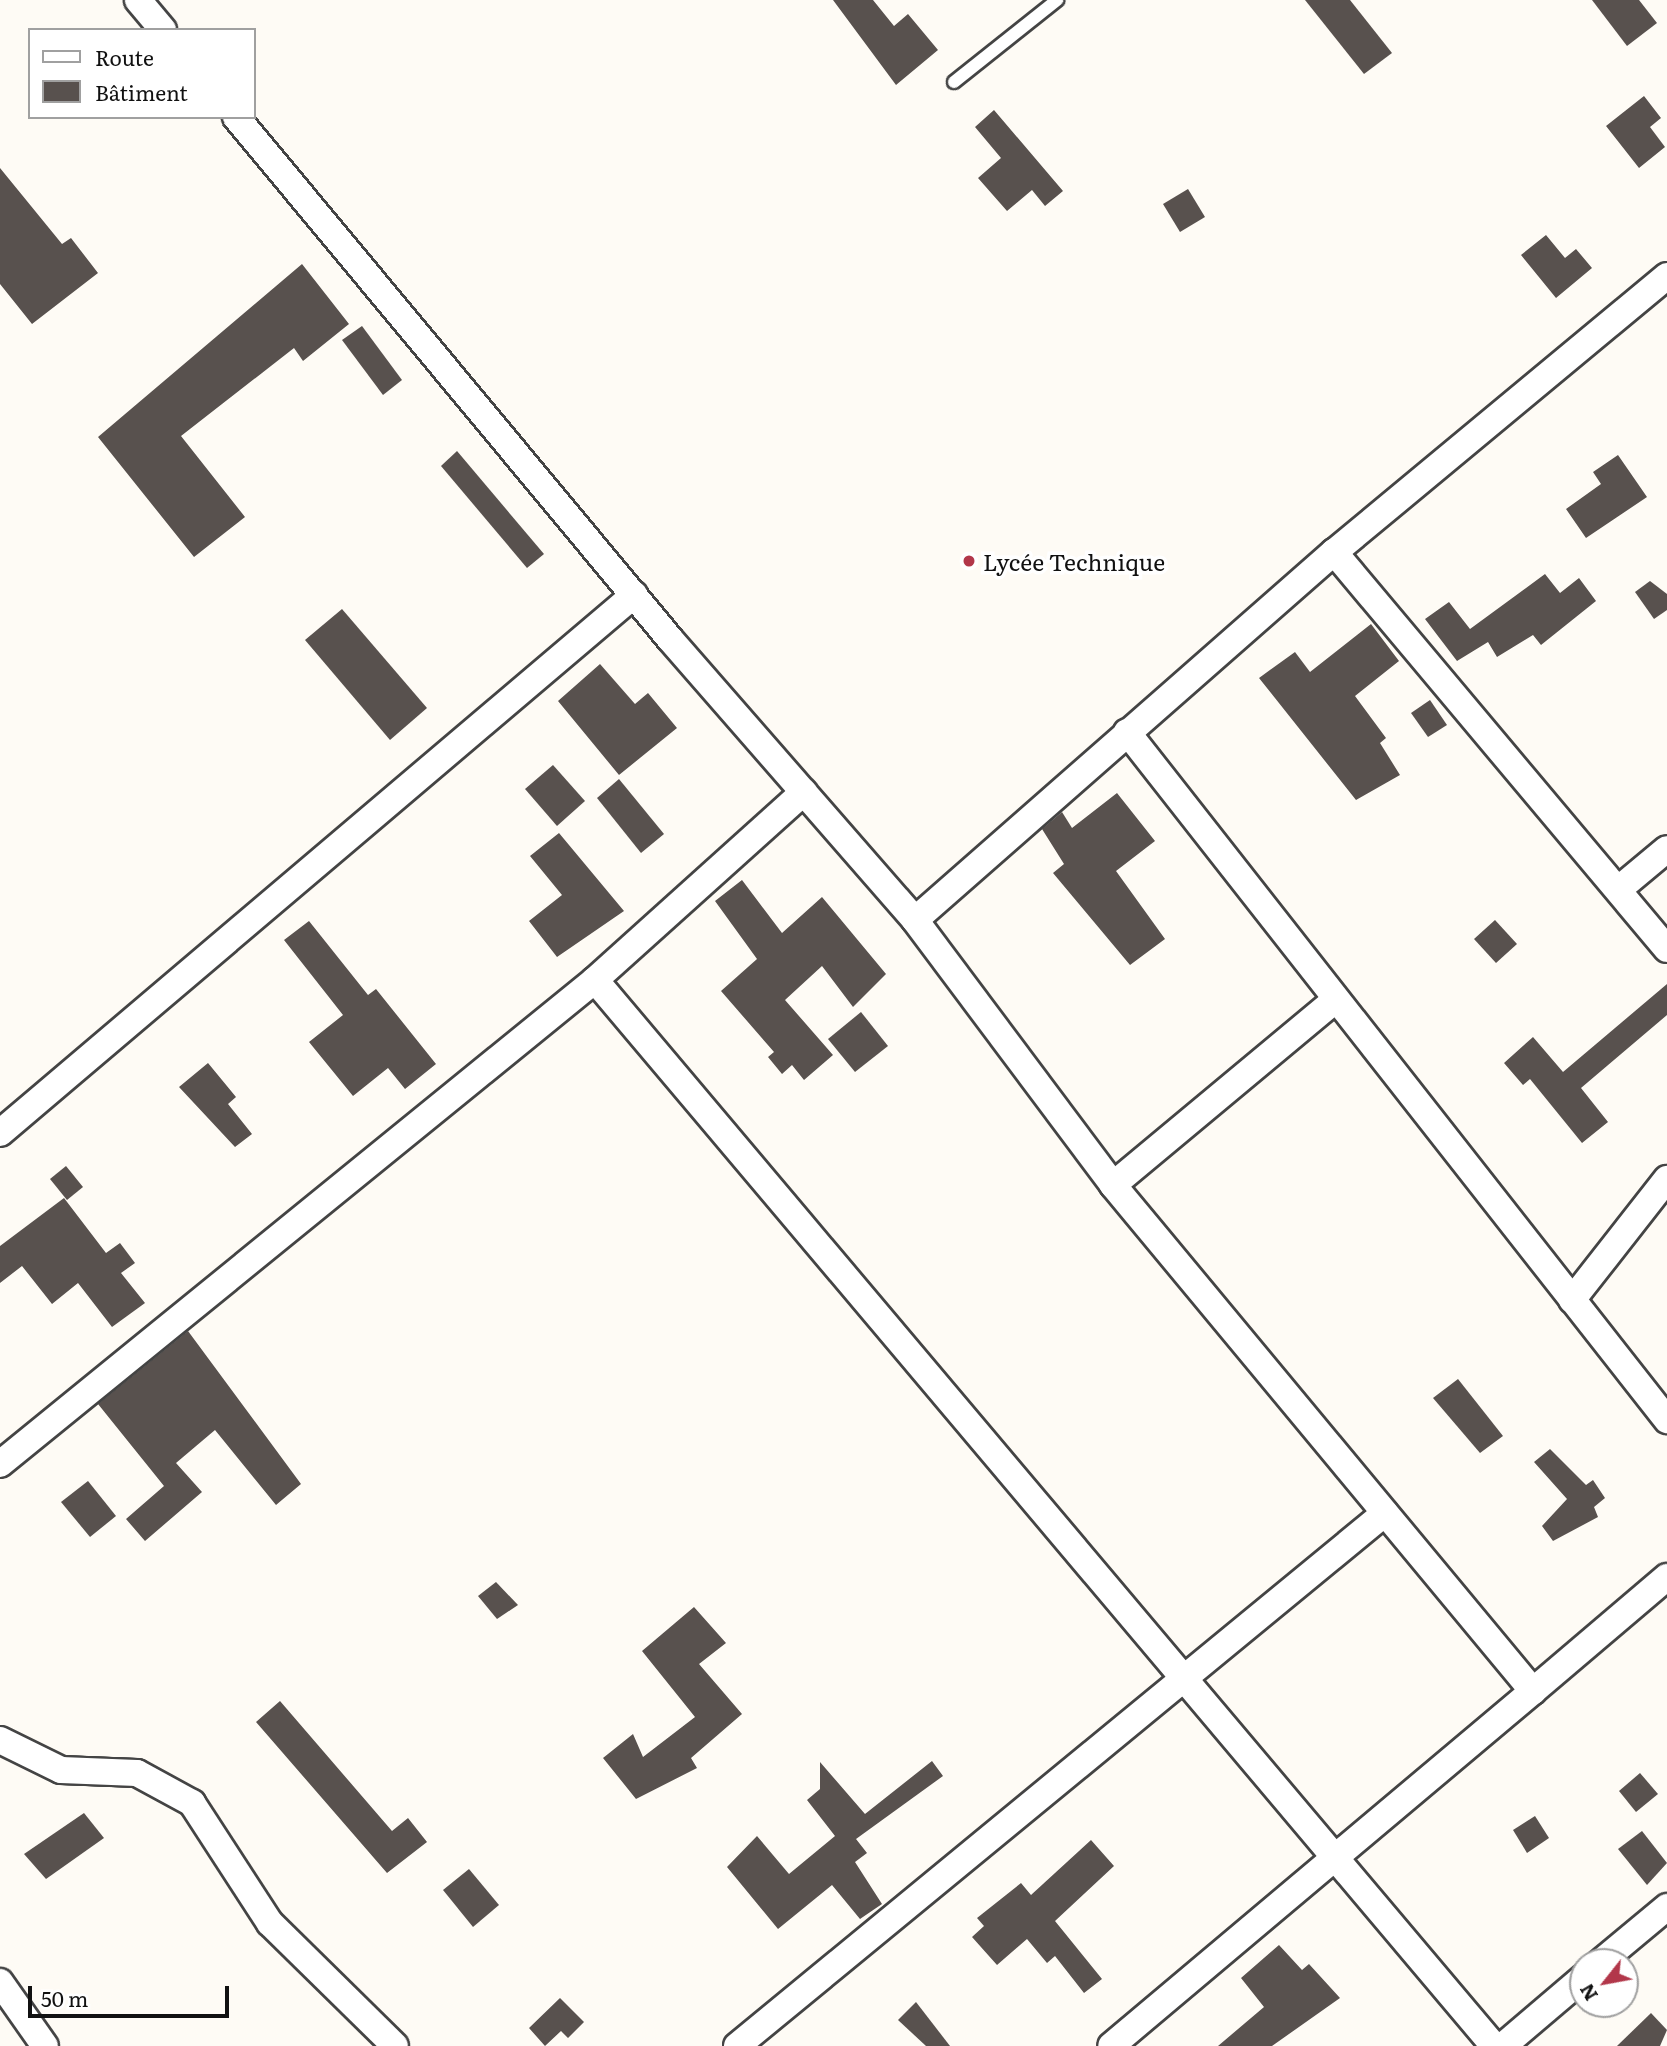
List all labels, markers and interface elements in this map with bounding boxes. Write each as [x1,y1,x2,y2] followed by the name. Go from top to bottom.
[28,28,256,119] legend
[95,41,154,72] text: Route
[95,76,188,107] text: Bâtiment
[983,547,1165,575] place label: Lycée Technique
[961,553,977,569] marker: Lycée Technique
[1569,1948,1639,2018] north arrow
[32,1972,233,2016] scale bar
[1572,1979,1604,2007] text: N
[41,1982,88,2013] text: 50 m

